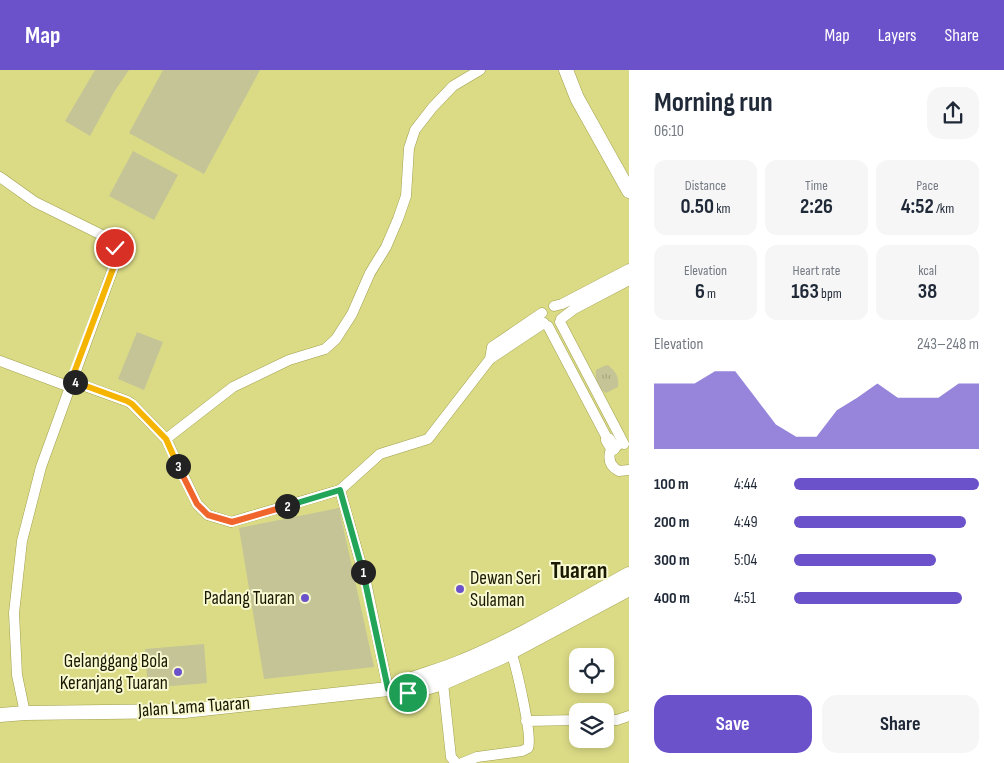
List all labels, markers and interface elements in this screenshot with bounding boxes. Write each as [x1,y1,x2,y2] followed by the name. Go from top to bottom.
[25,21,60,50] text: Map
[825,25,850,46] text: Map
[878,25,917,46] text: Layers
[945,25,979,46] text: Share
[654,86,773,119] text: Morning run
[927,87,979,139] button: share
[654,122,684,141] text: 06:10
[685,177,726,194] text: Distance
[805,177,828,194] text: Time
[916,177,939,194] text: Pace
[680,194,714,219] text: 0.50
[800,194,833,219] text: 2:26
[901,194,934,219] text: 4:52
[714,200,731,217] text: km
[934,200,954,217] text: /km
[94,227,136,269] pin
[101,234,129,262] icon: check
[684,262,727,279] text: Elevation
[793,262,840,279] text: Heart rate
[918,262,937,279] text: kcal
[695,279,705,304] text: 6
[791,279,819,304] text: 163
[918,279,937,304] text: 38
[705,285,716,302] text: m
[819,285,842,302] text: bpm
[654,335,703,354] text: Elevation
[917,335,979,354] text: 243–248 m
[62,370,88,394] pin: 4
[72,374,79,391] text: 4
[166,454,190,478] pin: 3
[175,458,182,475] text: 3
[654,475,689,494] text: 100 m
[734,475,757,494] text: 4:44
[274,494,300,518] pin: 2
[284,498,291,515] text: 2
[654,513,689,532] text: 200 m
[734,513,758,532] text: 4:49
[654,551,690,570] text: 300 m
[734,551,757,570] text: 5:04
[550,556,608,585] district label: Tuaran
[350,560,376,584] pin: 1
[361,564,366,581] text: 1
[470,567,541,612] place label: Dewan Seri Sulaman
[454,583,466,595] marker: Dewan Seri Sulaman
[204,587,295,610] place label: Padang Tuaran
[654,589,690,608] text: 400 m
[734,589,756,608] text: 4:51
[299,592,311,604] marker: Padang Tuaran
[569,648,614,748] map controls
[569,648,614,693] button: locate
[60,650,168,695] place label: Gelanggang Bola Keranjang Tuaran
[172,666,184,678] marker: Gelanggang Bola Keranjang Tuaran
[387,672,429,714] pin
[394,679,422,707] icon: arrive
[136,692,251,722] street label: Jalan Lama Tuaran
[654,695,812,753] button: Save
[822,695,979,753] button: Share
[569,703,614,748] button: layers

